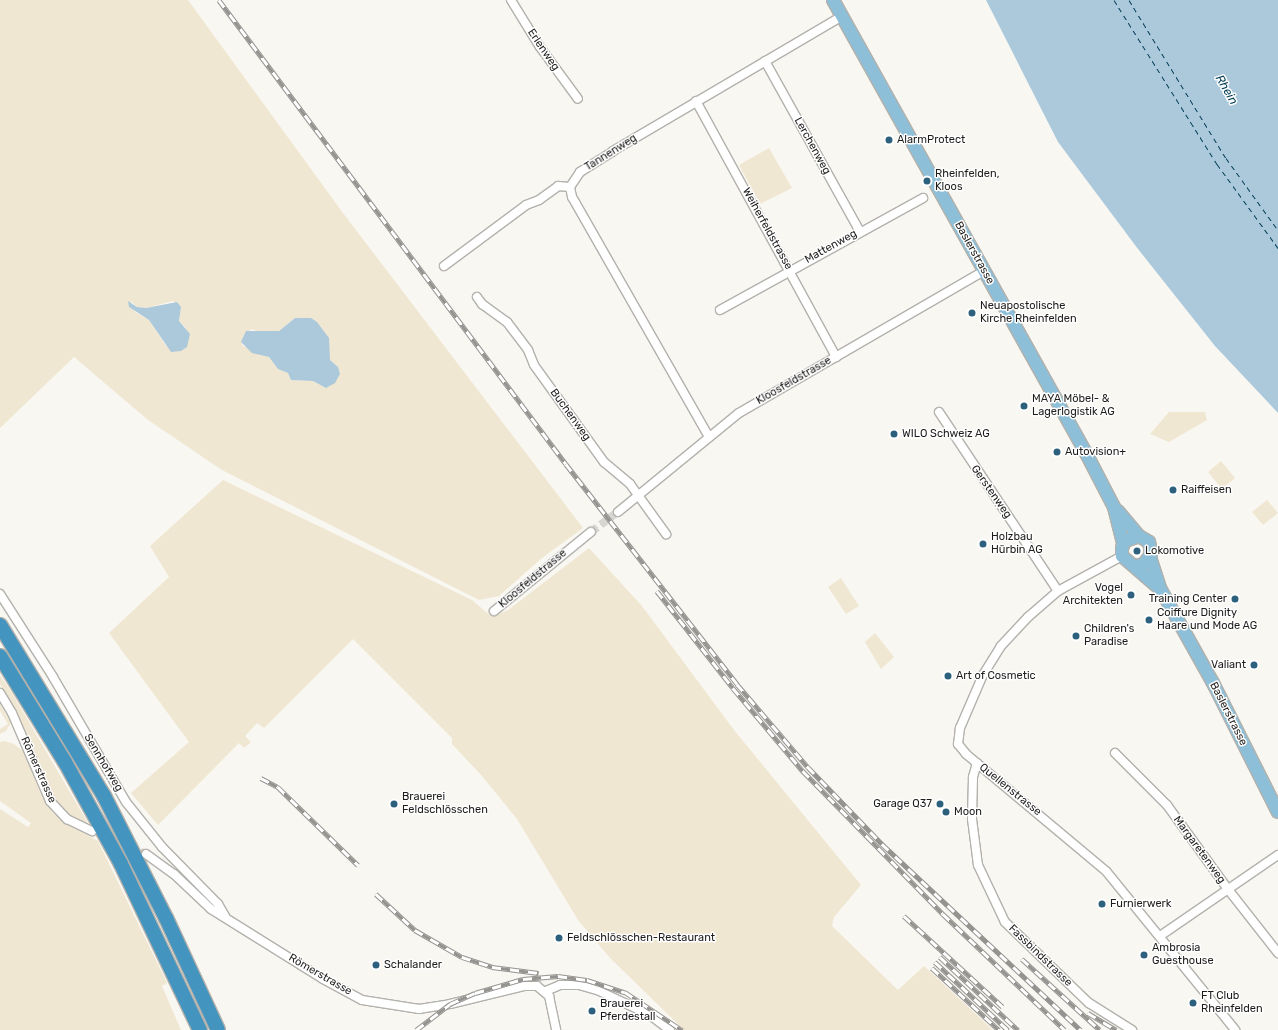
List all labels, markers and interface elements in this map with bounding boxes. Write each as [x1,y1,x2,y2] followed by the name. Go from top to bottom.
[524,27,562,73] street label: Erlenweg
[1212,73,1240,107] water label: Rhein
[791,115,833,177] street label: Lerchenweg
[583,132,639,174] street label: Tannenweg
[897,133,965,147] place label: AlarmProtect
[884,135,894,145] marker: AlarmProtect
[935,168,999,194] place label: Rheinfelden, Kloos
[922,176,932,186] marker: Rheinfelden, Kloos
[739,186,795,272] street label: Weiherfeldstrasse
[951,219,997,287] street label: Baslerstrasse
[803,227,859,267] street label: Mattenweg
[980,300,1077,326] place label: Neuapostolische Kirche Rheinfelden
[967,308,977,318] marker: Neuapostolische Kirche Rheinfelden
[754,354,834,408] street label: Kloosfeldstrasse
[547,386,593,444] street label: Buchenweg
[1032,393,1115,419] place label: MAYA Möbel- & Lagerlogistik AG
[1019,401,1029,411] marker: MAYA Möbel- & Lagerlogistik AG
[902,427,990,441] place label: WILO Schweiz AG
[889,429,899,439] marker: WILO Schweiz AG
[1065,445,1126,459] place label: Autovision+
[1052,447,1062,457] marker: Autovision+
[968,463,1014,521] street label: Gerstenweg
[1181,483,1232,497] place label: Raiffeisen
[1168,485,1178,495] marker: Raiffeisen
[991,531,1043,557] place label: Holzbau Hürbin AG
[978,539,988,549] marker: Holzbau Hürbin AG
[1145,544,1204,558] place label: Lokomotive
[1132,546,1142,556] marker: Lokomotive
[496,547,570,611] street label: Kloosfeldstrasse
[1063,582,1123,608] place label: Vogel Architekten
[1126,590,1136,600] marker: Vogel Architekten
[1149,592,1227,606] place label: Training Center
[1230,594,1240,604] marker: Training Center
[1157,607,1258,633] place label: Coiffure Dignity Haare und Mode AG
[1144,615,1154,625] marker: Coiffure Dignity Haare und Mode AG
[1084,623,1134,649] place label: Children's Paradise
[1071,631,1081,641] marker: Children's Paradise
[1211,658,1246,672] place label: Valiant
[1249,660,1259,670] marker: Valiant
[956,669,1036,683] place label: Art of Cosmetic
[943,671,953,681] marker: Art of Cosmetic
[1206,680,1250,748] street label: Baslerstrasse
[81,732,125,794] street label: Sennhofweg
[18,735,58,805] street label: Römerstrasse
[976,761,1044,819] street label: Quellenstrasse
[402,791,488,817] place label: Brauerei Feldschlösschen
[873,797,932,811] place label: Garage Q37
[389,799,399,809] marker: Brauerei Feldschlösschen
[935,799,945,809] marker: Garage Q37
[954,805,982,819] place label: Moon
[941,807,951,817] marker: Moon
[1170,814,1228,886] street label: Margaretenweg
[1110,897,1171,911] place label: Furnierwerk
[1097,899,1107,909] marker: Furnierwerk
[1005,922,1075,990] street label: Fassbindstrasse
[567,931,715,945] place label: Feldschlösschen-Restaurant
[554,933,564,943] marker: Feldschlösschen-Restaurant
[1152,942,1214,968] place label: Ambrosia Guesthouse
[1139,950,1149,960] marker: Ambrosia Guesthouse
[286,952,354,998] street label: Römerstrasse
[384,958,442,972] place label: Schalander
[371,960,381,970] marker: Schalander
[1201,990,1263,1016] place label: FT Club Rheinfelden
[600,998,655,1024] place label: Brauerei Pferdestall
[1188,998,1198,1008] marker: FT Club Rheinfelden
[587,1006,597,1016] marker: Brauerei Pferdestall

